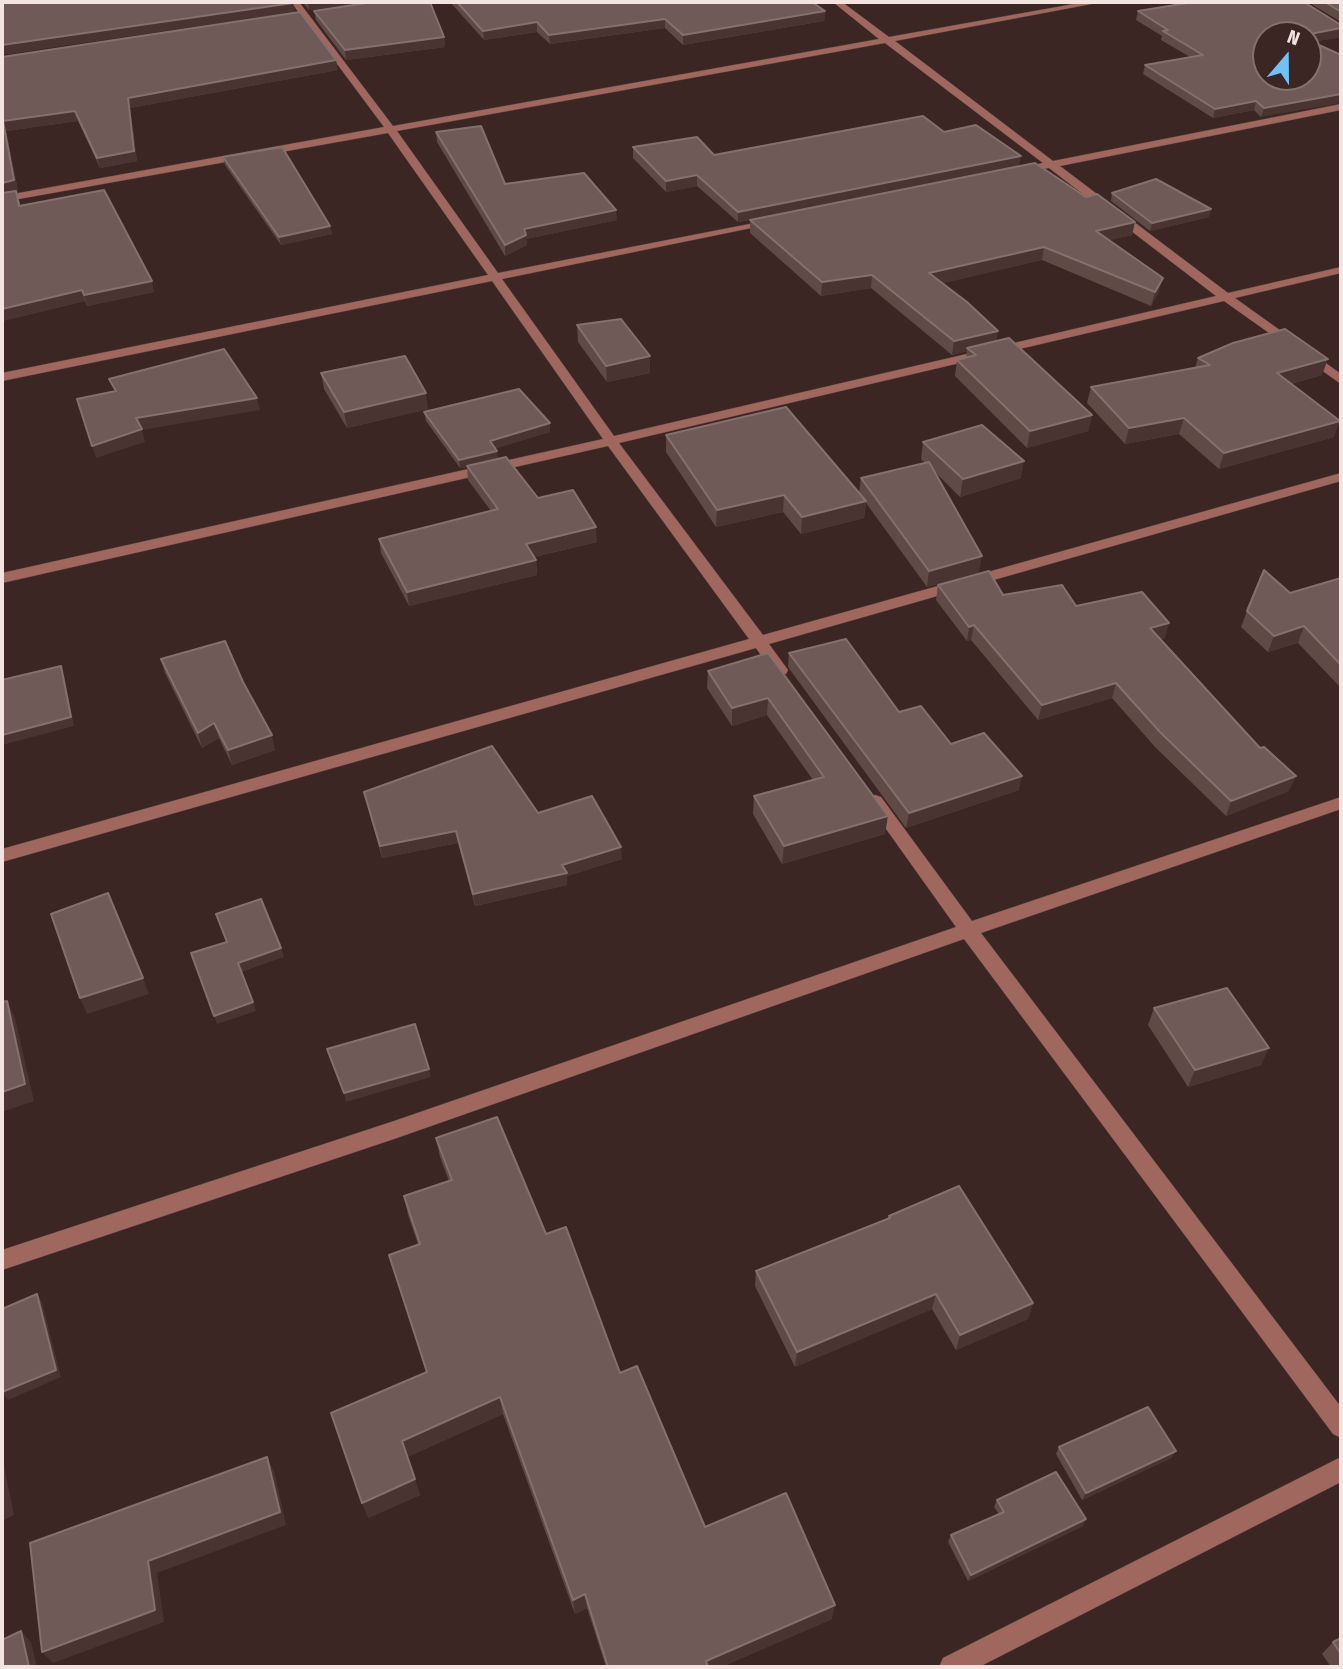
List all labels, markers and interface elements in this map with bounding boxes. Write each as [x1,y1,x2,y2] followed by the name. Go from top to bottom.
[1252,21,1322,91] north arrow
[1284,25,1303,50] text: N

